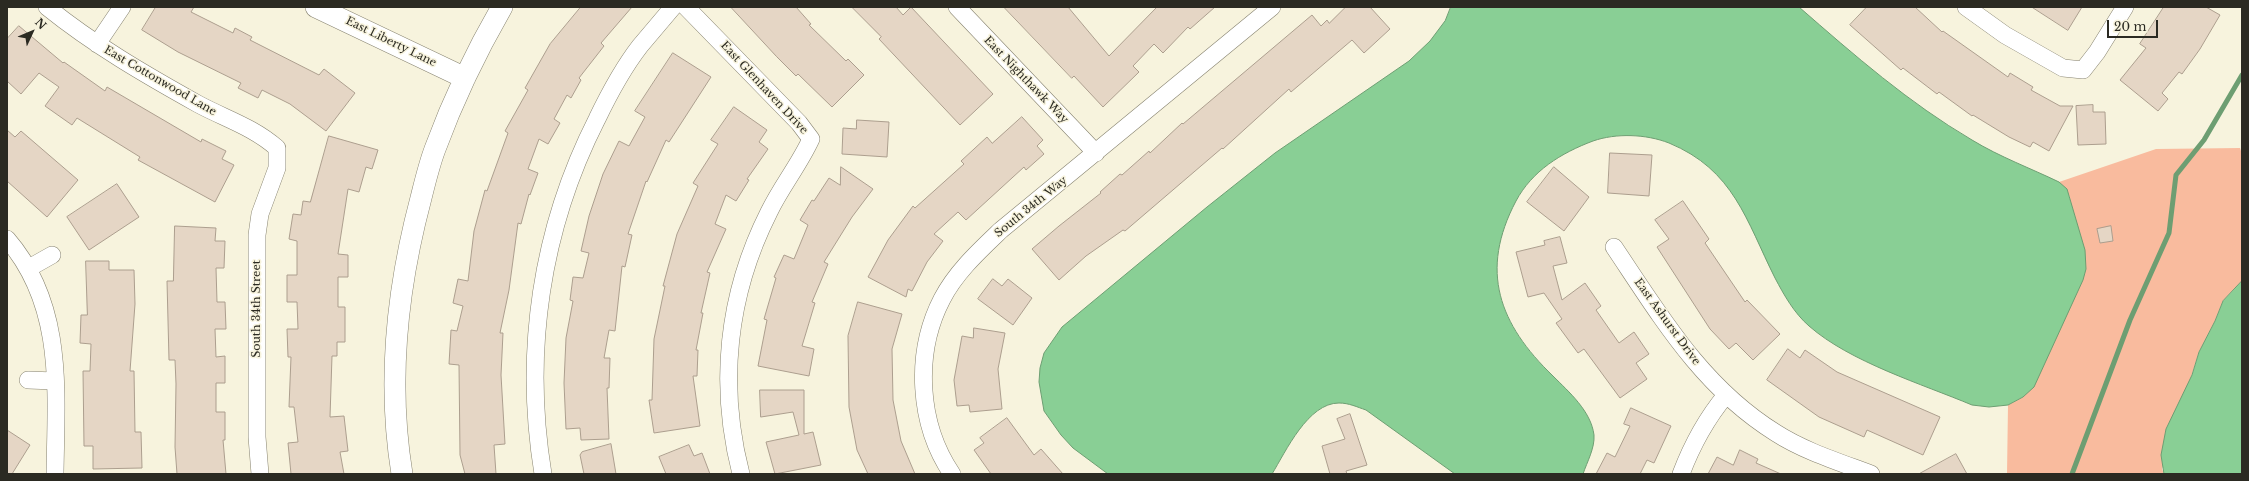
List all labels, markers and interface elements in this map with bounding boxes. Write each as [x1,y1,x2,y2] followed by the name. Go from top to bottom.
[12,12,52,52] north arrow
[2109,12,2160,38] scale bar
[344,14,438,70] street label: East Liberty Lane
[32,15,49,32] text: N
[2114,19,2146,34] text: 20 m
[981,34,1071,126] street label: East Nighthawk Way
[718,39,810,137] street label: East Glenhaven Drive
[102,43,218,119] street label: East Cottonwood Lane
[992,174,1070,240] street label: South 34th Way
[250,260,264,358] street label: South 34th Street
[1631,276,1703,368] street label: East Ashurst Drive

